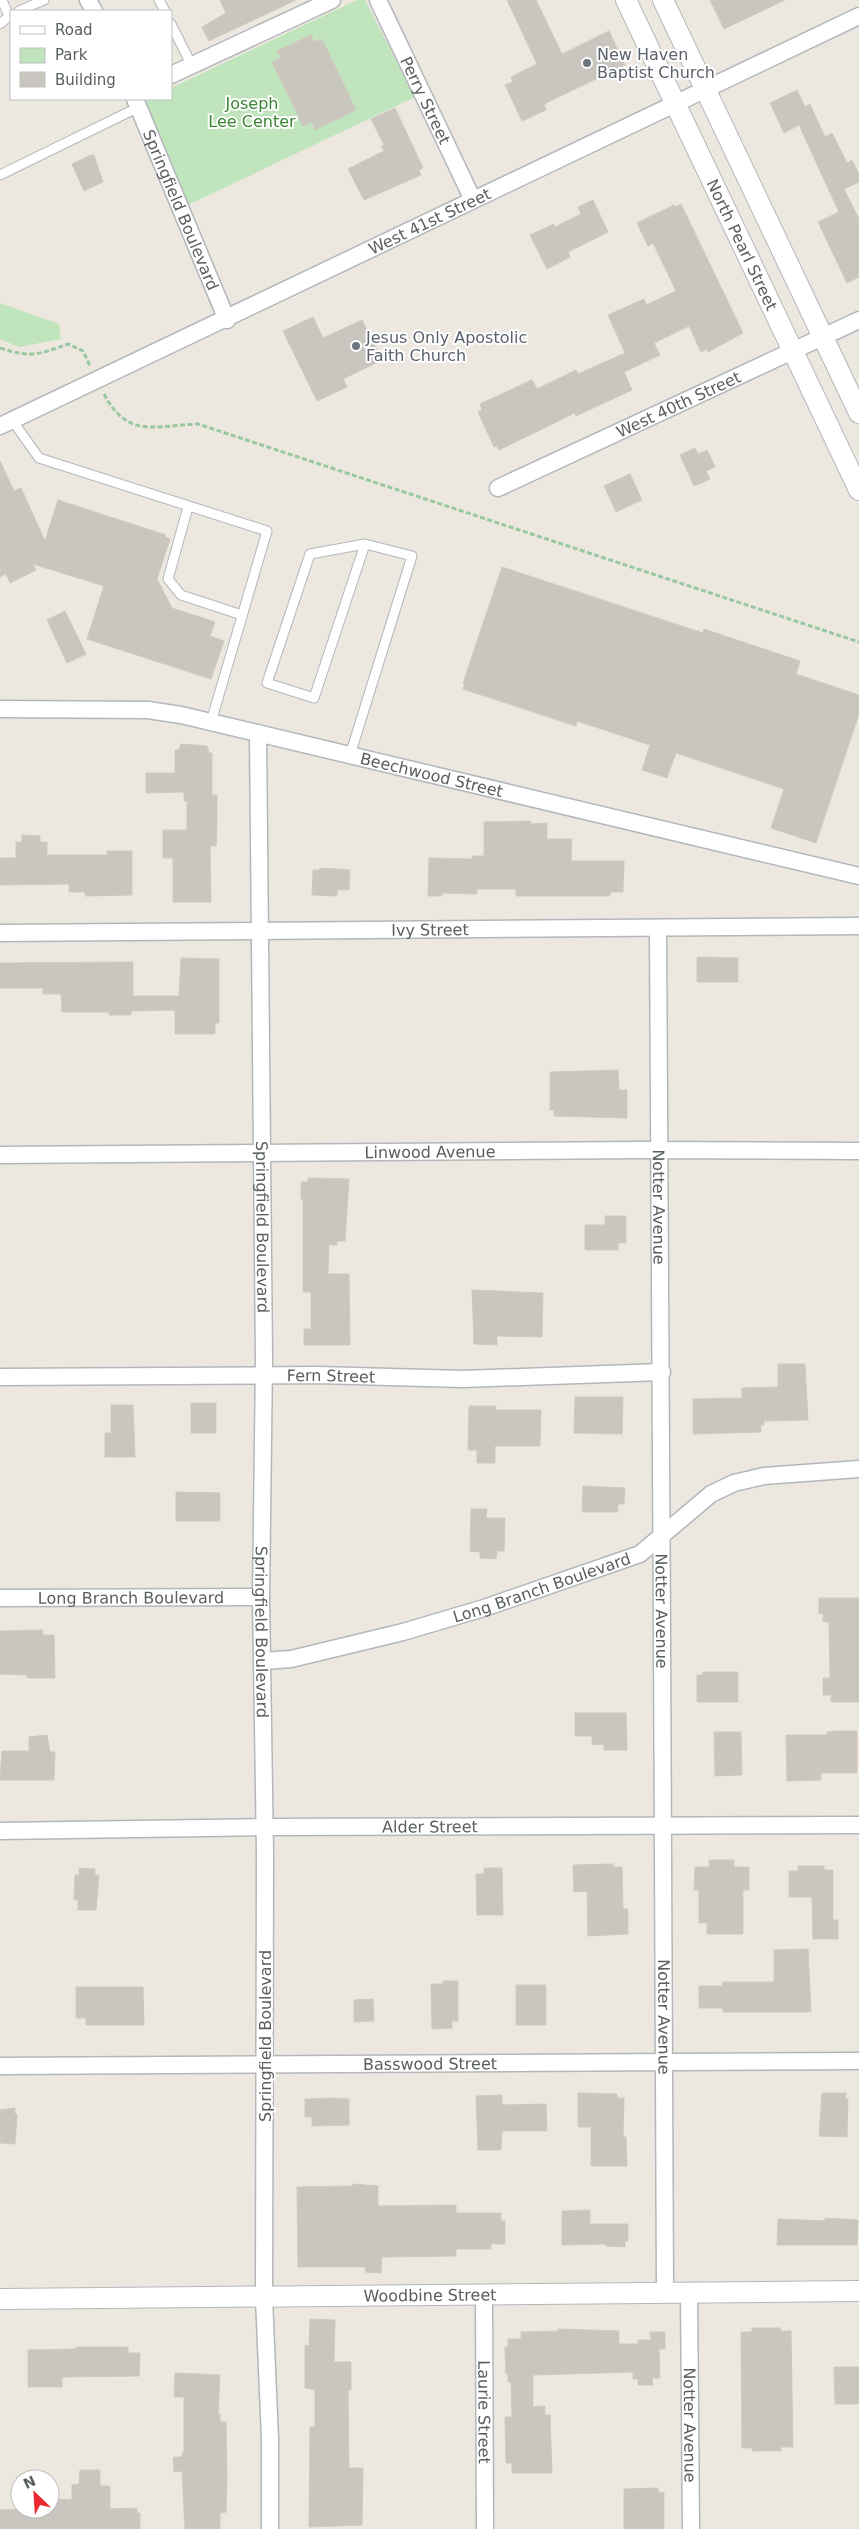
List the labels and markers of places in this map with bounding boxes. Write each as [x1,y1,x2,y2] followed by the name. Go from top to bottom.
[597,45,715,82] place label: New Haven Baptist Church
[581,57,593,69] marker: New Haven Baptist Church
[365,328,527,365] place label: Jesus Only Apostolic Faith Church
[350,340,362,352] marker: Jesus Only Apostolic Faith Church

